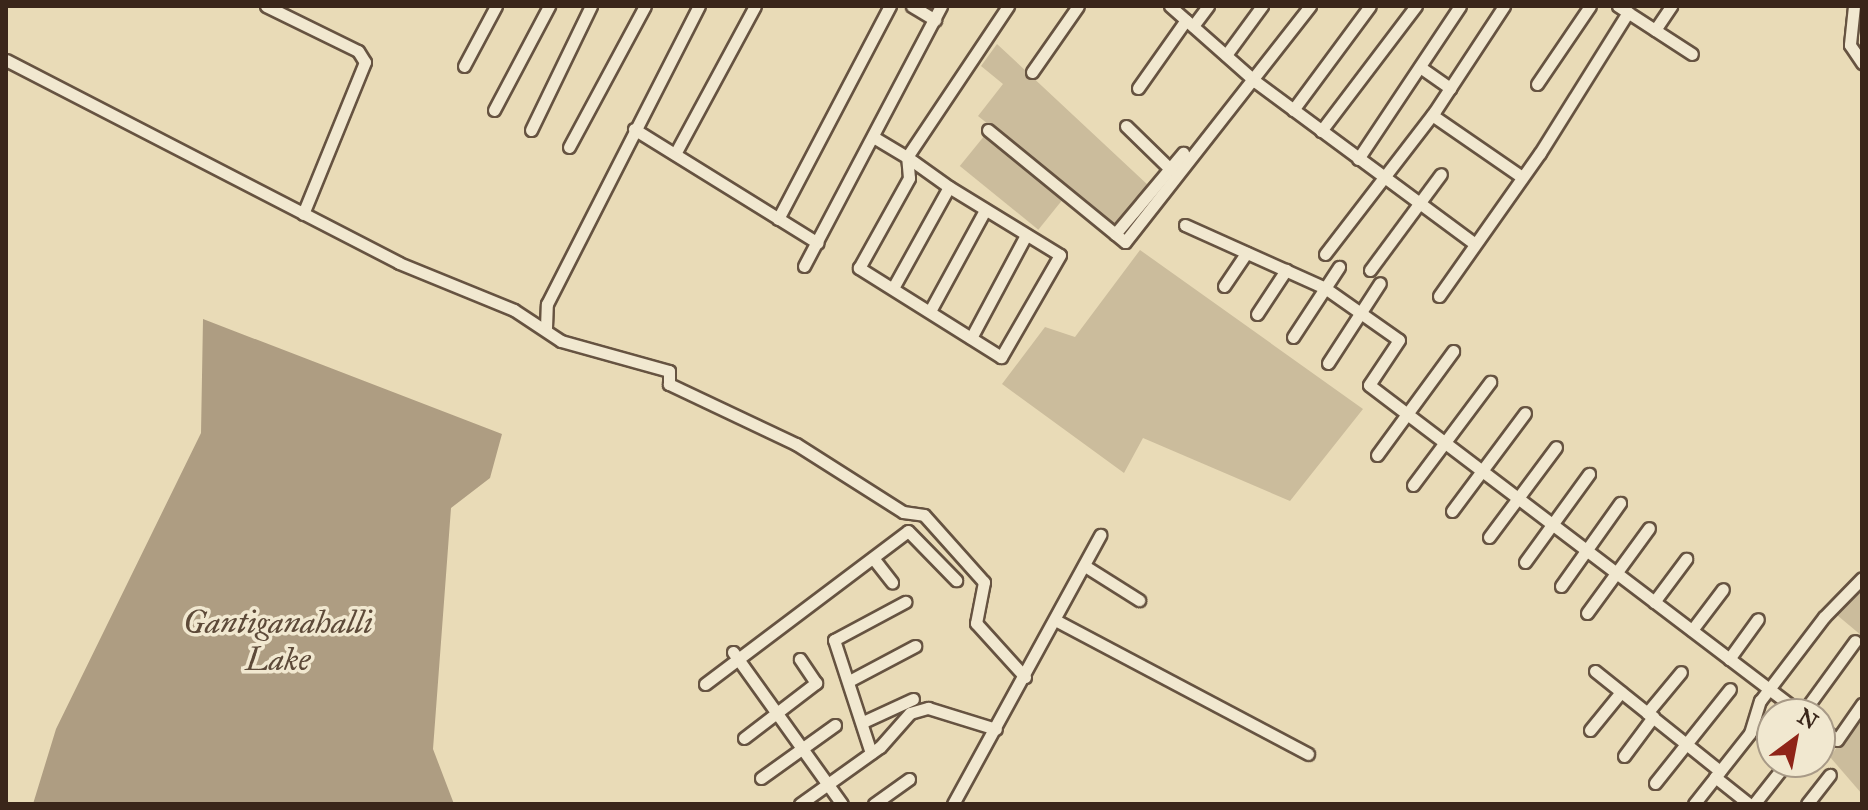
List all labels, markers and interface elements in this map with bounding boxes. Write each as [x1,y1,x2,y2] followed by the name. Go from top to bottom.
[183,605,373,680] water label: Gantiganahalli Lake
[1756,698,1836,778] north arrow
[1793,703,1823,735] text: N

